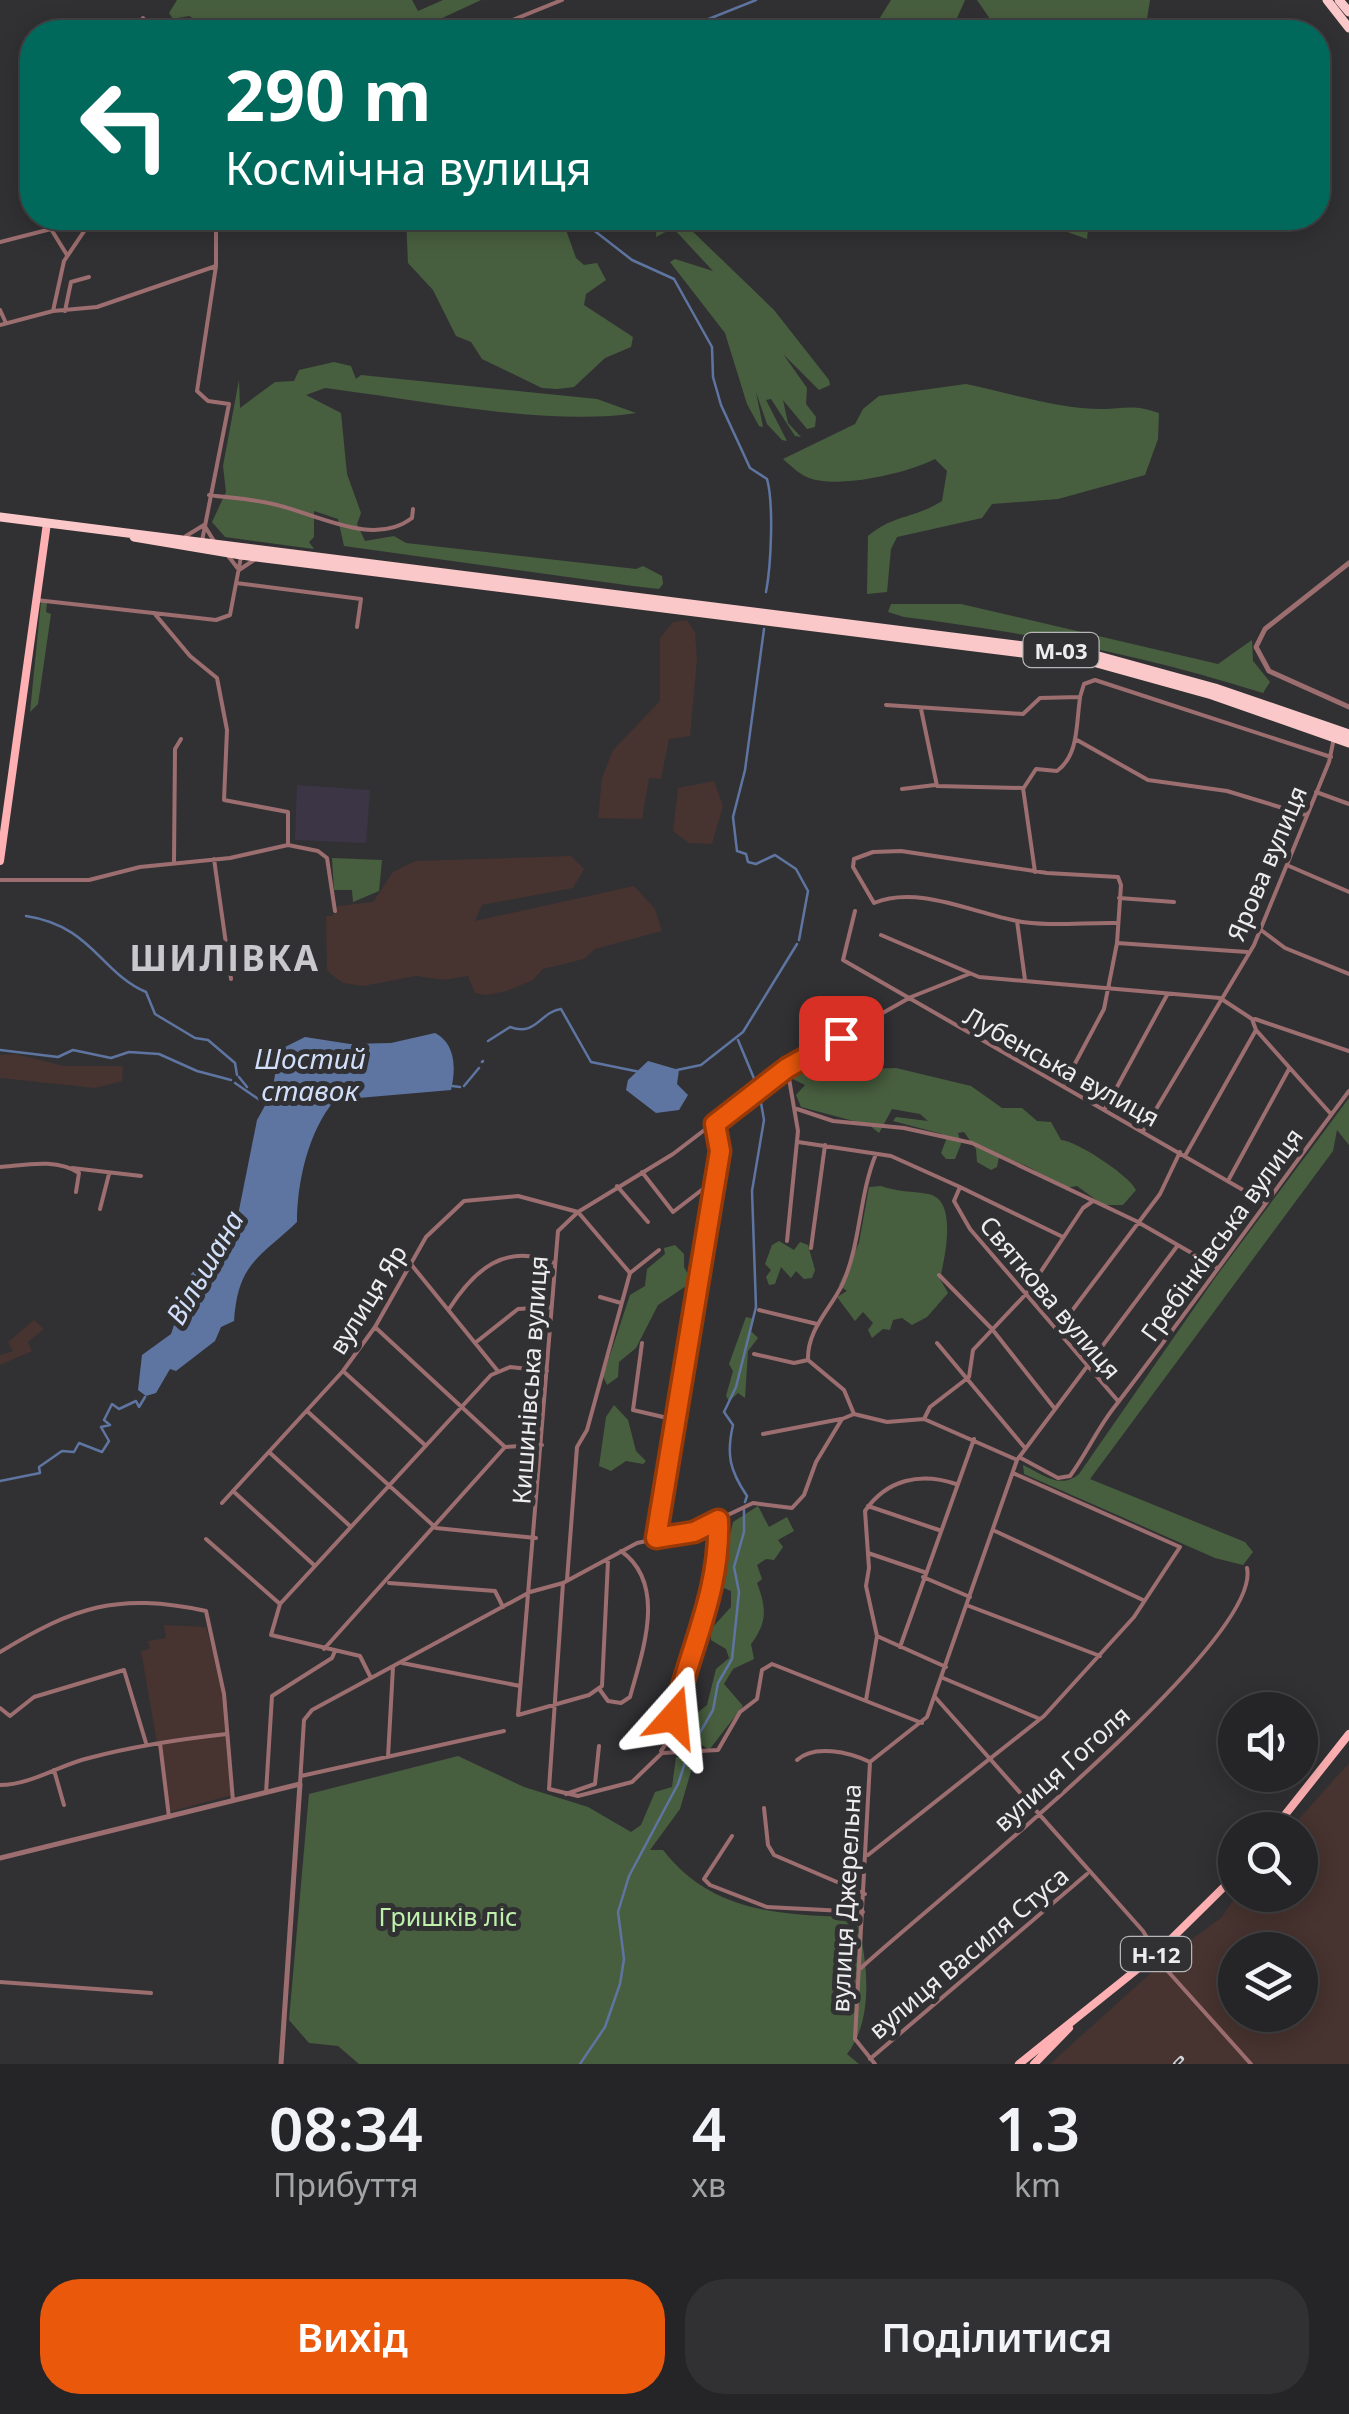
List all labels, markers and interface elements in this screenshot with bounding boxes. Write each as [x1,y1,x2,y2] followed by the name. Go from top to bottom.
[225,46,432,142] text: 290 m
[60,60,190,190] icon: left
[225,137,592,198] text: Космічна вулиця
[1024,633,1098,667] road number: М-03
[1218,780,1314,946] street label: Ярова вулиця
[129,934,321,981] district label: ШИЛІВКА
[799,996,884,1081] pin
[958,998,1166,1134] street label: Лубенська вулиця
[814,1011,869,1066] icon: arrive
[254,1039,366,1109] water label: Шостий ставок
[1132,1120,1310,1348] street label: Гребінківська вулиця
[156,1203,252,1331] water label: Вільшана
[973,1208,1129,1386] street label: Святкова вулиця
[320,1238,414,1360] street label: вулиця Яр
[503,1254,555,1506] street label: Кишинівська вулиця
[622,1665,726,1769] position arrow
[1218,1692,1318,2032] map controls
[1218,1692,1318,1792] button: sound
[985,1697,1137,1839] street label: вулиця Гоголя
[822,1783,868,2013] street label: вулиця Джерельна
[1218,1812,1318,1912] button: search
[861,1858,1075,2046] street label: вулиця Василя Стуса
[379,1899,517,1933] park label: Гришків ліс
[1218,1932,1318,2032] button: layers
[1121,1937,1191,1971] road number: Н-12
[269,2087,423,2169] text: 08:34
[692,2087,726,2169] text: 4
[995,2087,1080,2169] text: 1.3
[273,2163,419,2206] text: Прибуття
[692,2163,726,2206] text: хв
[1014,2163,1061,2206] text: km
[40,2279,665,2394] button: Вихід
[685,2279,1309,2394] button: Поділитися

